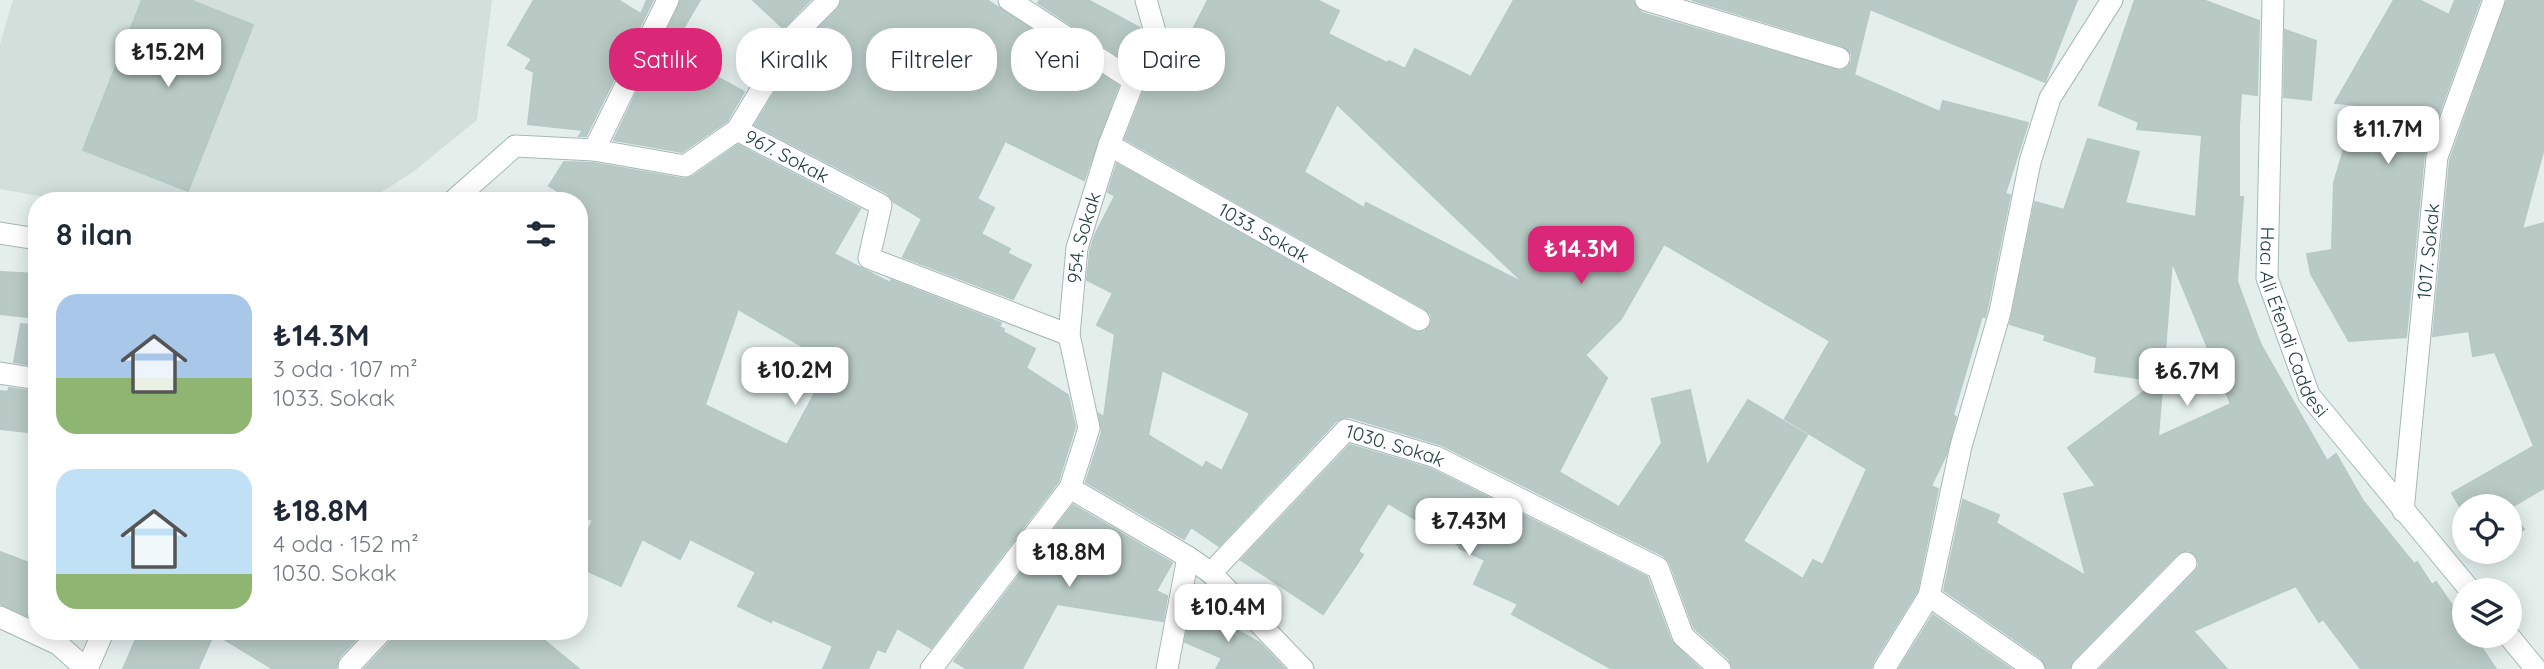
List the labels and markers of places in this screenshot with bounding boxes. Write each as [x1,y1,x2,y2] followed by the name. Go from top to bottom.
[111,29,225,89] pin: ₺15.2M
[2331,106,2445,166] pin: ₺11.7M
[1524,226,1638,286] pin: ₺14.3M
[738,348,852,407] pin: ₺10.2M
[2138,348,2236,408] pin: ₺6.7M
[1412,498,1526,558] pin: ₺7.43M
[1012,530,1126,589] pin: ₺18.8M
[1171,584,1285,644] pin: ₺10.4M

